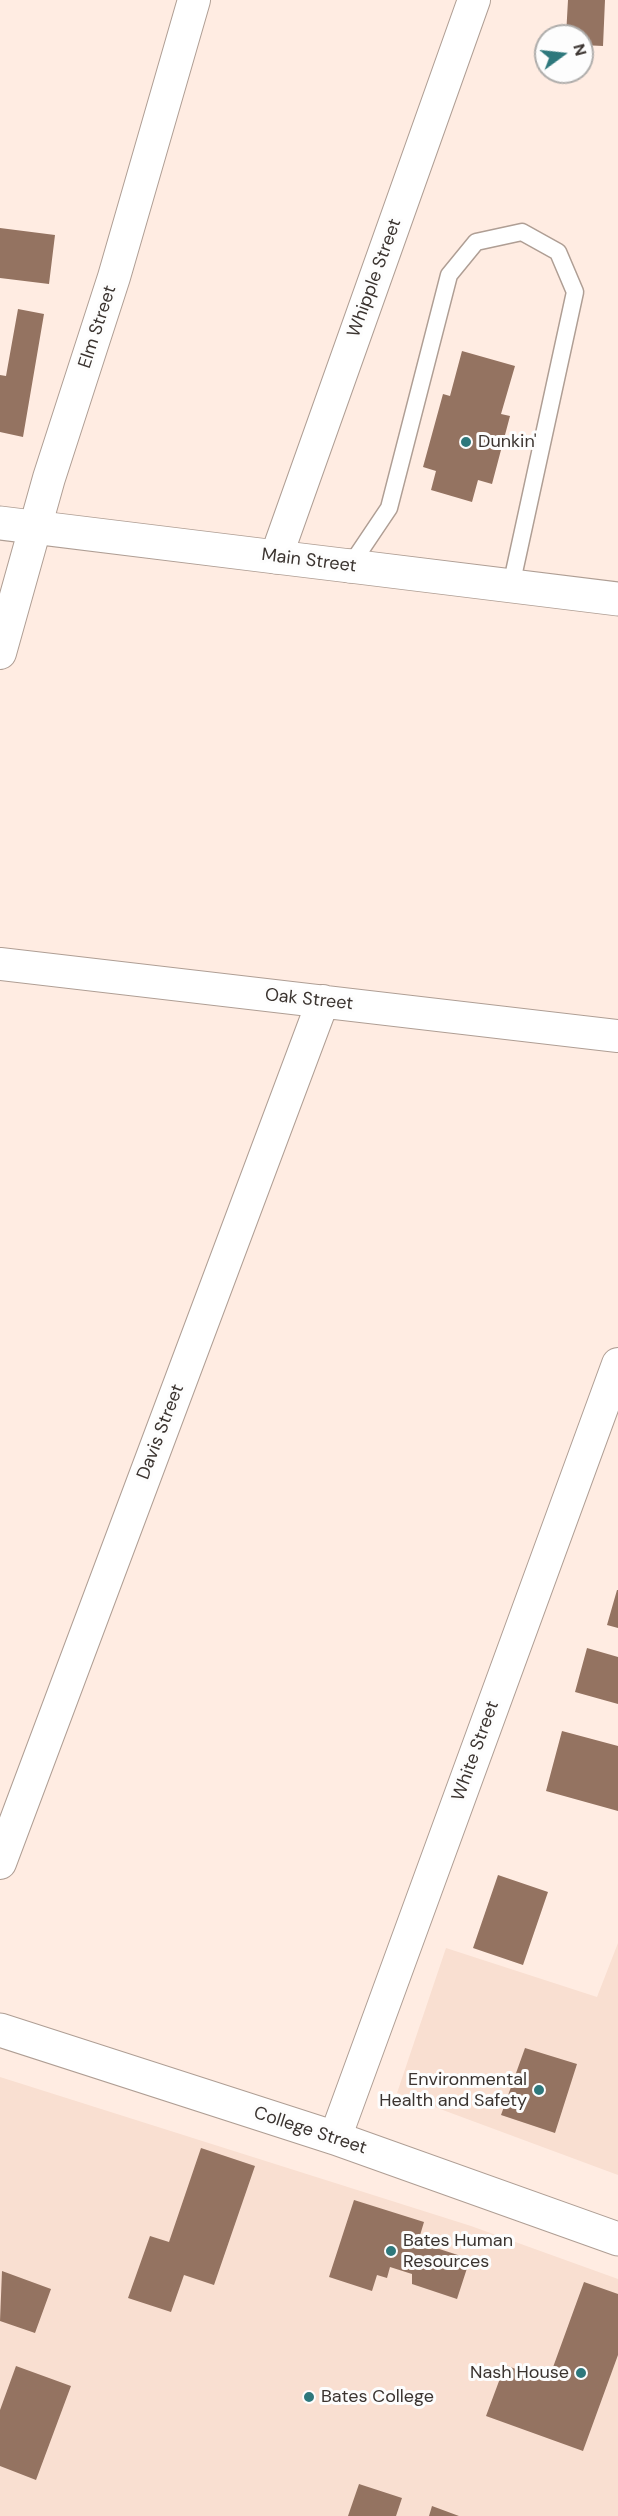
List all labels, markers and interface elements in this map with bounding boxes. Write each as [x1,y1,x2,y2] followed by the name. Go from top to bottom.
[534,24,594,84] north arrow
[568,41,592,58] text: N
[344,216,406,340] street label: Whipple Street
[74,283,122,371] street label: Elm Street
[478,431,537,453] place label: Dunkin'
[459,435,473,449] marker: Dunkin'
[260,544,358,578] street label: Main Street
[264,985,354,1015] street label: Oak Street
[133,1381,189,1483] street label: Davis Street
[448,1698,504,1804] street label: White Street
[379,2069,527,2112] place label: Environmental Health and Safety
[532,2083,546,2097] marker: Environmental Health and Safety
[251,2103,369,2159] street label: College Street
[403,2230,513,2272] place label: Bates Human Resources
[384,2244,398,2258] marker: Bates Human Resources
[470,2362,569,2384] place label: Nash House
[574,2366,588,2380] marker: Nash House
[321,2386,434,2408] place label: Bates College
[302,2390,316,2404] marker: Bates College

